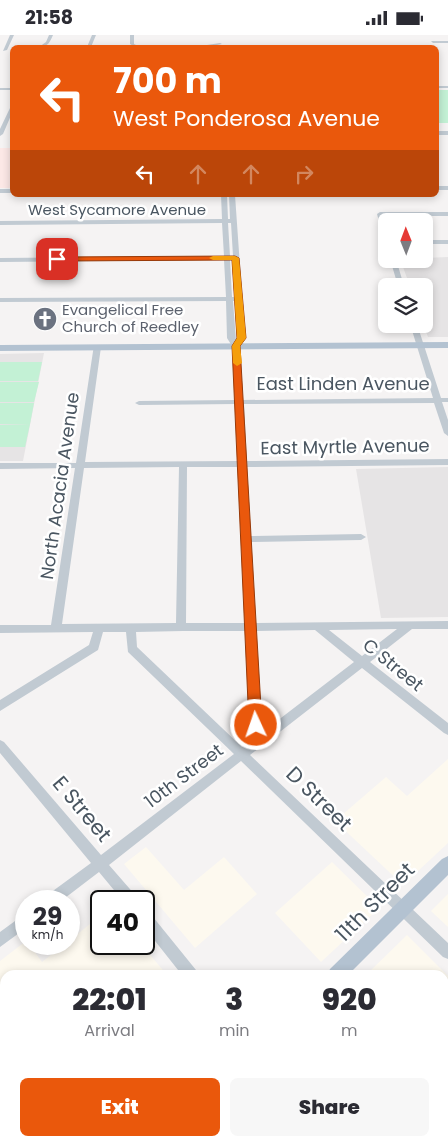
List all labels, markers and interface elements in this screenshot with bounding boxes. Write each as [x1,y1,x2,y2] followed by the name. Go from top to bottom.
[25,4,73,31] text: 21:58
[113,56,222,105] text: 700 m
[30,65,95,130] icon: left
[113,103,380,134] text: West Ponderosa Avenue
[131,160,159,188] icon: left
[184,160,212,188] icon: ahead
[237,160,265,188] icon: ahead
[290,160,318,188] icon: right
[28,199,206,220] street label: West Sycamore Avenue
[378,213,432,267] north arrow
[378,213,433,333] map controls
[36,238,78,280] pin
[43,245,71,273] icon: arrive
[378,278,433,333] button: layers
[62,299,199,337] place label: Evangelical Free Church of Reedley
[32,306,58,332] church icon: Evangelical Free Church of Reedley
[256,371,430,396] street label: East Linden Avenue
[34,391,85,581] street label: North Acacia Avenue
[260,433,430,460] street label: East Myrtle Avenue
[358,632,429,697] street label: C Street
[229,698,281,750] position arrow
[139,738,228,813] street label: 10th Street
[280,760,359,838] street label: D Street
[46,770,119,848] street label: E Street
[328,855,421,948] street label: 11th Street
[90,890,155,955] speed limit sign: 40
[33,899,62,934] text: 29
[32,926,63,943] text: km/h
[72,978,147,1021] text: 22:01
[225,978,243,1021] text: 3
[322,978,377,1021] text: 920
[84,1019,135,1042] text: Arrival
[219,1019,250,1042] text: min
[341,1019,358,1042] text: m
[20,1078,220,1136] button: Exit
[230,1078,429,1136] button: Share

